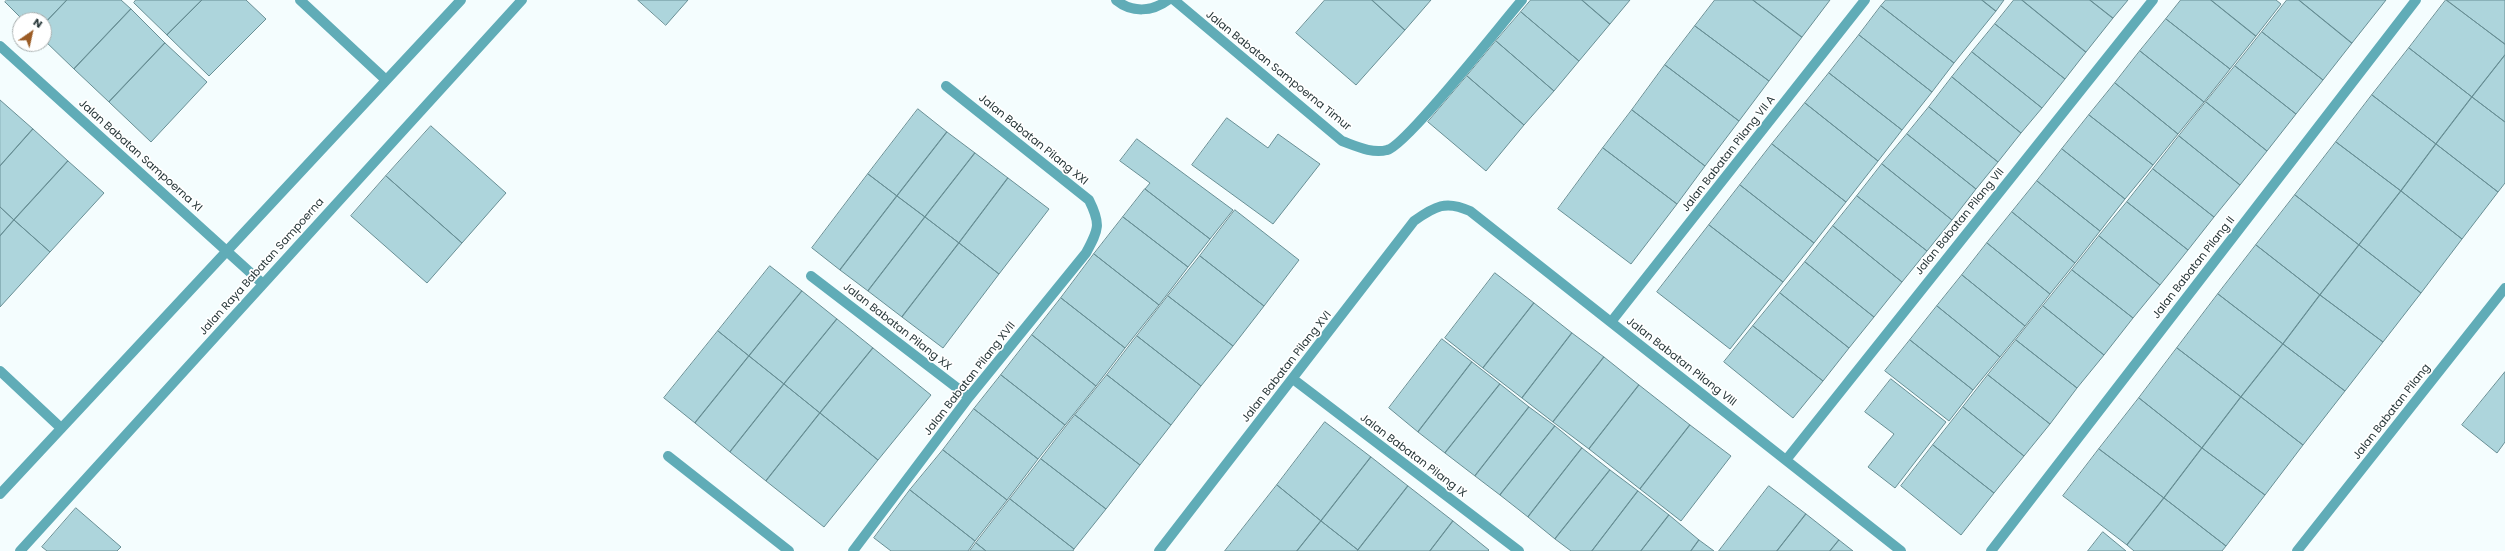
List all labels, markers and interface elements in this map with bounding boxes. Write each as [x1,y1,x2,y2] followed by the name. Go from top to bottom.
[1203,8,1353,134] street label: Jalan Babatan Sampoerna Timur
[12,12,52,52] north arrow
[30,14,46,32] text: N
[976,92,1090,188] street label: Jalan Babatan Pilang XXI
[1680,93,1778,215] street label: Jalan Babatan Pilang VII A
[76,97,204,215] street label: Jalan Babatan Sampoerna XI
[1913,166,2007,278] street label: Jalan Babatan Pilang VII
[197,196,327,338] street label: Jalan Raya Babatan Sampoerna
[2150,214,2238,322] street label: Jalan Babatan Pilang II
[840,281,954,373] street label: Jalan Babatan Pilang XX
[1239,309,1335,425] street label: Jalan Babatan Pilang XVI
[1623,315,1739,409] street label: Jalan Babatan Pilang VIII
[922,320,1018,438] street label: Jalan Babatan Pilang XVII
[2351,362,2433,462] street label: Jalan Babatan Pilang
[1357,412,1469,500] street label: Jalan Babatan Pilang IX

